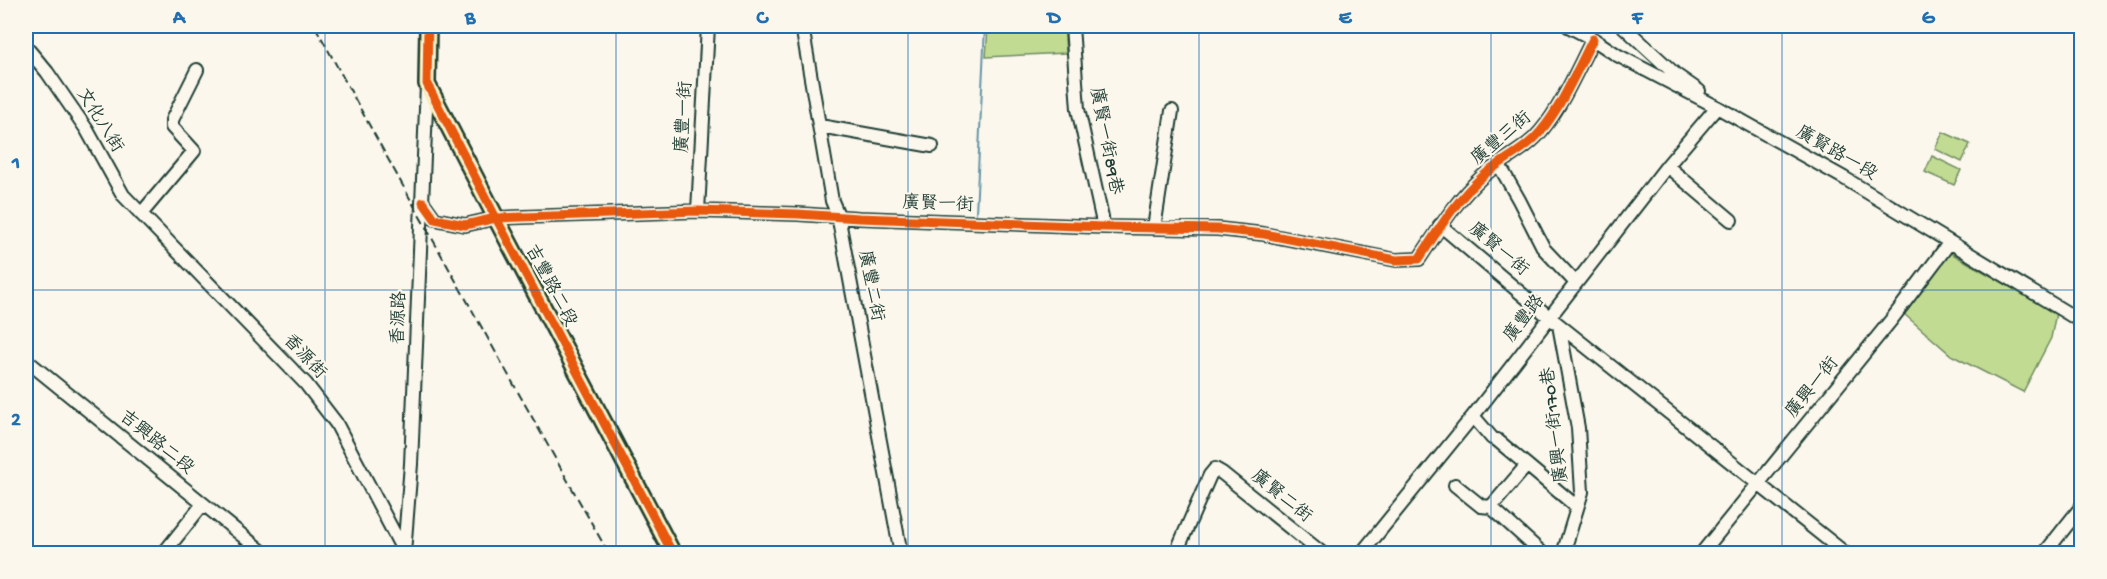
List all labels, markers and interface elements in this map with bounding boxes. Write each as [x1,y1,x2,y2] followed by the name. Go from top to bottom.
[172,8,187,31] text: A
[464,8,476,31] text: B
[756,8,770,31] text: C
[1045,8,1061,31] text: D
[1339,8,1353,31] text: E
[1631,8,1644,31] text: F
[1922,8,1936,31] text: G
[672,80,697,154] street label: 廣豐一街
[71,84,128,157] street label: 文化八街
[1084,85,1127,196] street label: 廣賢一街89巷
[1467,107,1536,170] street label: 廣豐三街
[1792,122,1881,186] street label: 廣賢路一段
[11,153,20,176] text: 1
[902,192,974,217] street label: 廣賢一街
[1464,218,1533,281] street label: 廣賢一街
[520,241,581,331] street label: 吉豐路二段
[853,248,888,323] street label: 廣豐二街
[388,291,411,345] street label: 香源路
[1499,291,1550,347] street label: 廣豐路
[278,329,331,384] street label: 香源街
[1781,353,1844,423] street label: 廣興一街
[1537,366,1574,484] street label: 廣興一街170巷
[114,406,198,479] street label: 吉興路二段
[11,410,21,433] text: 2
[1246,465,1316,528] street label: 廣賢二街

